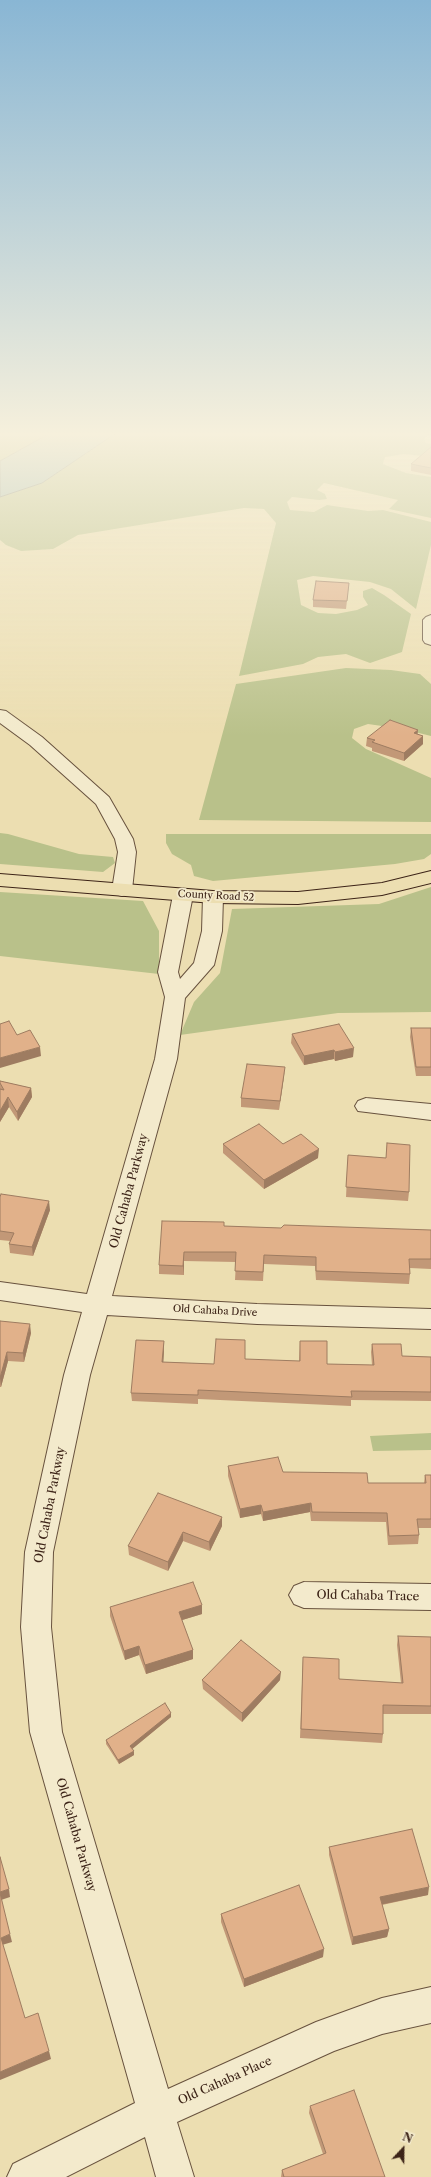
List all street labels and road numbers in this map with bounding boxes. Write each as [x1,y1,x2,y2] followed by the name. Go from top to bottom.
[177,888,255,904] street label: County Road 52
[107,1132,151,1250] street label: Old Cahaba Parkway
[173,1303,257,1319] street label: Old Cahaba Drive
[32,1446,68,1564] street label: Old Cahaba Parkway
[317,1588,419,1604] street label: Old Cahaba Trace
[53,1776,99,1894] street label: Old Cahaba Parkway
[176,2054,274,2108] street label: Old Cahaba Place

